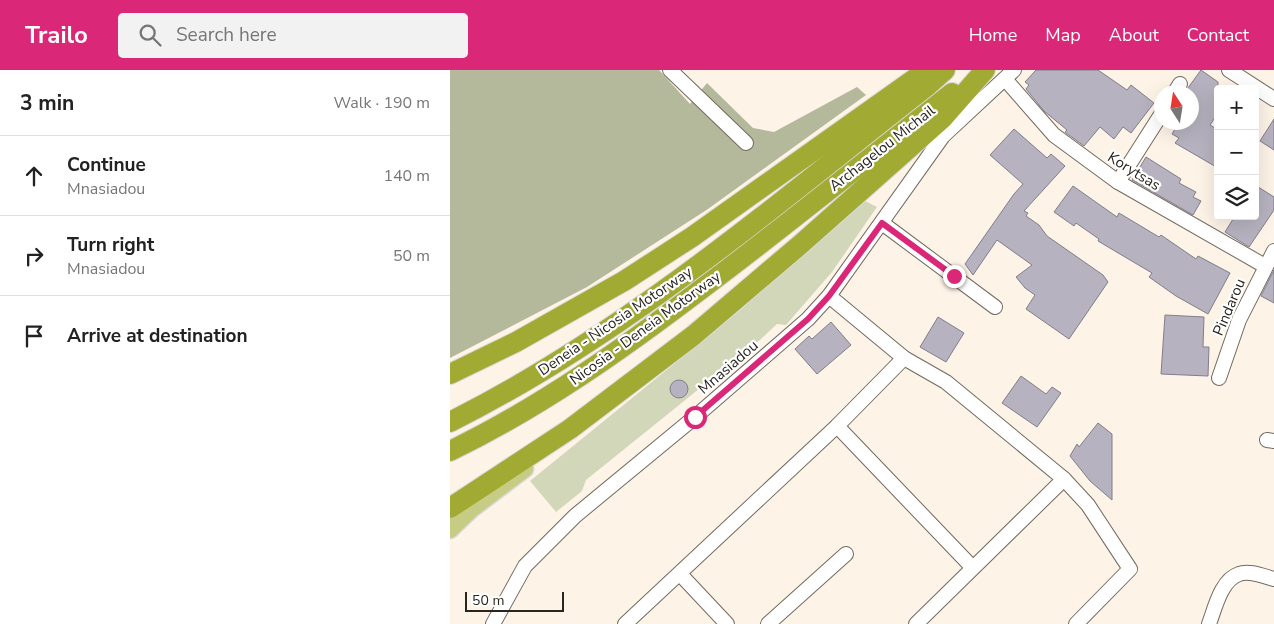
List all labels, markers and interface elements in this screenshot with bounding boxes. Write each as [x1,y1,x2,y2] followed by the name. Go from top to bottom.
[118,13,468,58] search box
[25,19,88,51] text: Trailo
[136,21,164,49] icon: search
[176,22,277,48] text: Search here
[969,23,1017,47] text: Home
[1045,23,1081,47] text: Map
[1109,23,1159,47] text: About
[1187,23,1249,47] text: Contact
[1154,85,1199,130] north arrow
[1214,85,1259,220] map controls
[1214,85,1259,130] button: +
[20,89,74,117] text: 3 min
[334,92,430,114] text: Walk · 190 m
[825,100,939,196] street label: Archagelou Michail
[1214,130,1259,175] button: −
[1104,147,1164,195] street label: Korytsas
[67,152,146,178] text: Continue
[20,162,48,190] icon: ahead
[383,165,430,187] text: 140 m
[1214,175,1259,220] button: layers
[67,178,145,200] text: Mnasiadou
[67,232,154,258] text: Turn right
[20,242,48,270] icon: right
[393,245,430,267] text: 50 m
[67,258,145,280] text: Mnasiadou
[534,262,696,380] street label: Deneia - Nicosia Motorway
[943,265,966,288] route end
[566,266,725,390] street label: Nicosia - Deneia Motorway
[1208,275,1250,339] street label: Pindarou
[20,322,48,350] icon: arrive
[67,323,248,349] text: Arrive at destination
[694,335,762,399] street label: Mnasiadou
[684,406,707,429] route start
[465,589,564,612] scale bar
[472,591,504,610] text: 50 m

